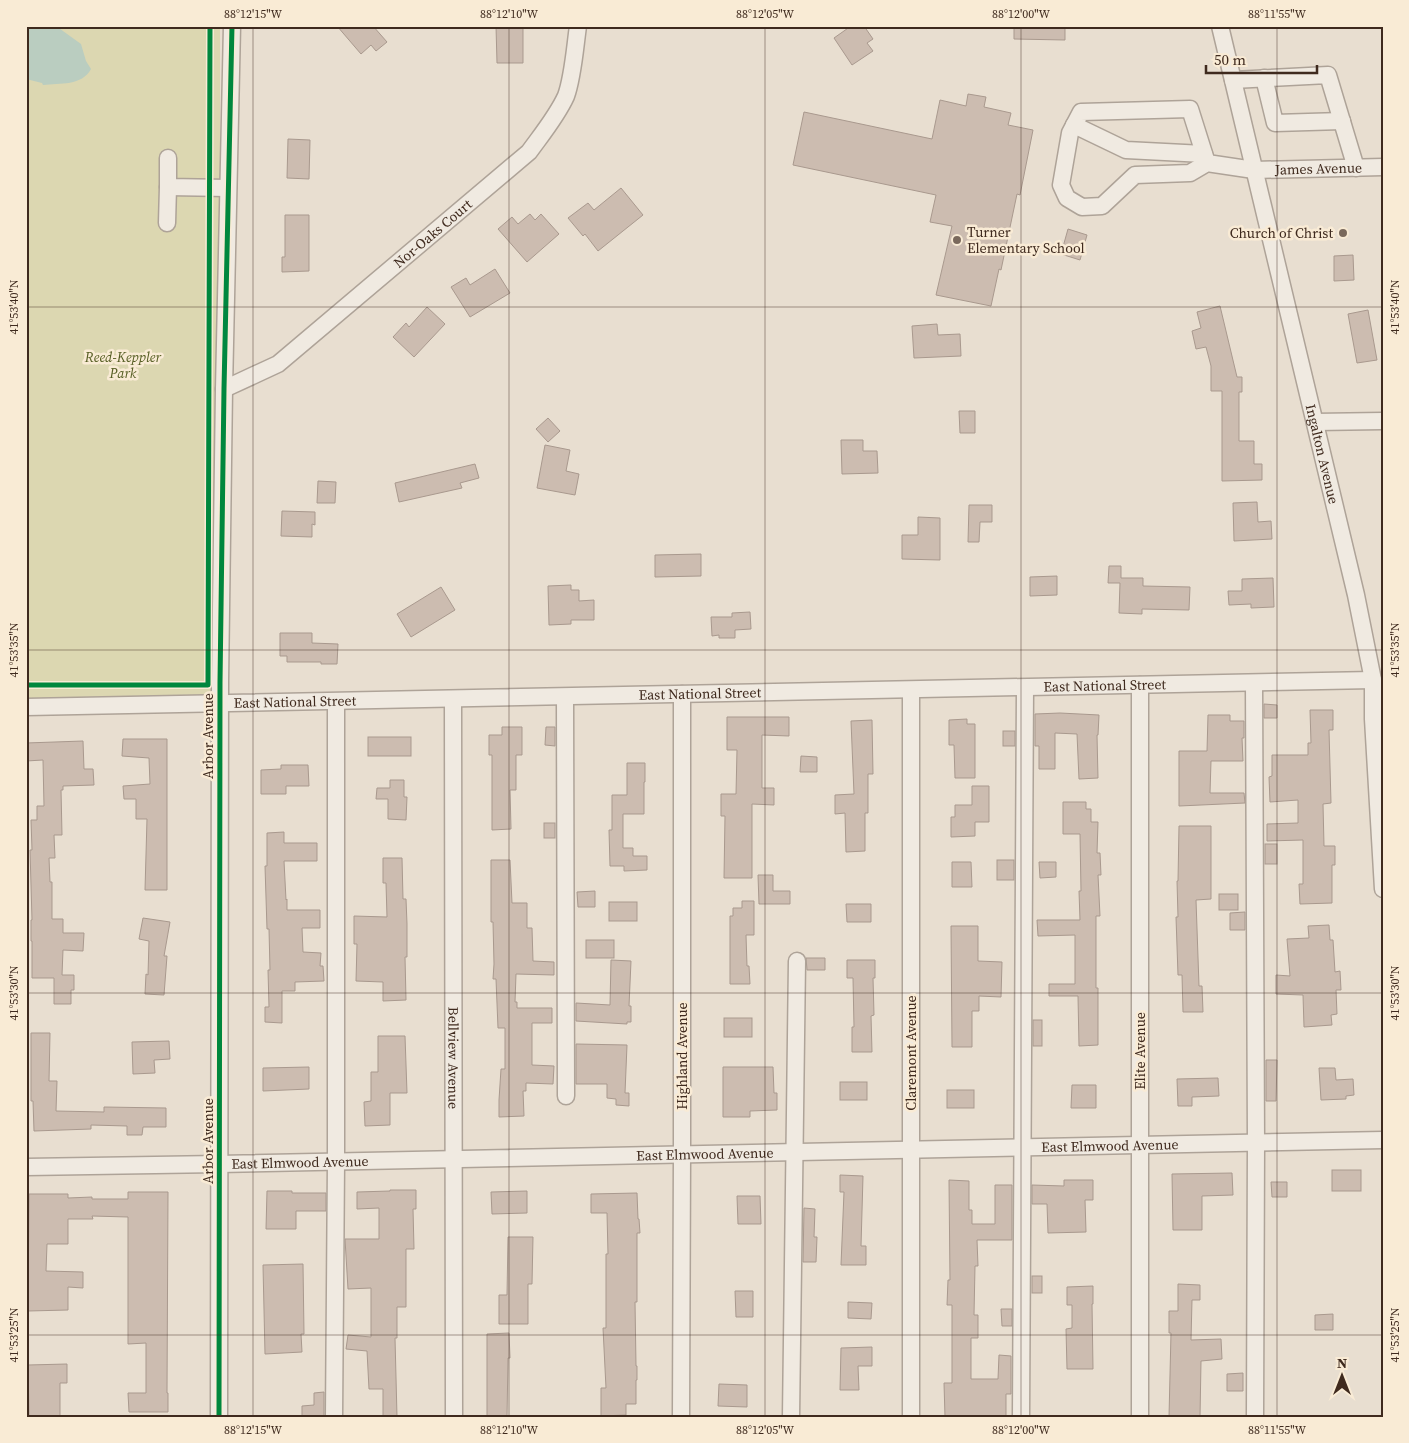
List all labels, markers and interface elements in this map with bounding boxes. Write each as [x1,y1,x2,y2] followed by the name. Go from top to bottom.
[224,6,282,22] text: 88°12'15"W
[480,6,538,22] text: 88°12'10"W
[736,6,794,22] text: 88°12'05"W
[992,6,1050,22] text: 88°12'00"W
[1248,6,1306,22] text: 88°11'55"W
[1206,42,1318,74] scale bar
[1214,49,1246,70] text: 50 m
[1274,157,1362,180] street label: James Avenue
[389,194,477,272] street label: Nor-Oaks Court
[967,222,1085,258] place label: Turner Elementary School
[1230,223,1333,243] place label: Church of Christ
[1337,227,1349,239] marker: Church of Christ
[951,234,963,246] marker: Turner Elementary School
[6,279,22,335] text: 41°53'40"N
[1387,279,1403,335] text: 41°53'40"N
[84,347,162,383] park label: Reed-Keppler Park
[1301,402,1344,506] street label: Ingalton Avenue
[6,622,22,678] text: 41°53'35"N
[1387,622,1403,678] text: 41°53'35"N
[1043,674,1167,697] street label: East National Street
[638,682,762,705] street label: East National Street
[234,690,357,713] street label: East National Street
[198,693,218,779] street label: Arbor Avenue
[6,965,22,1021] text: 41°53'30"N
[1387,965,1403,1021] text: 41°53'30"N
[901,995,921,1111] street label: Claremont Avenue
[672,1002,692,1110] street label: Highland Avenue
[443,1007,464,1109] street label: Bellview Avenue
[1130,1012,1150,1090] street label: Elite Avenue
[198,1098,218,1184] street label: Arbor Avenue
[1041,1134,1179,1157] street label: East Elmwood Avenue
[636,1143,774,1165] street label: East Elmwood Avenue
[231,1151,369,1174] street label: East Elmwood Avenue
[6,1307,22,1363] text: 41°53'25"N
[1387,1307,1403,1363] text: 41°53'25"N
[1316,1350,1366,1400] north arrow
[1337,1353,1347,1373] text: N
[224,1422,282,1438] text: 88°12'15"W
[480,1422,538,1438] text: 88°12'10"W
[736,1422,794,1438] text: 88°12'05"W
[992,1422,1050,1438] text: 88°12'00"W
[1248,1422,1306,1438] text: 88°11'55"W

